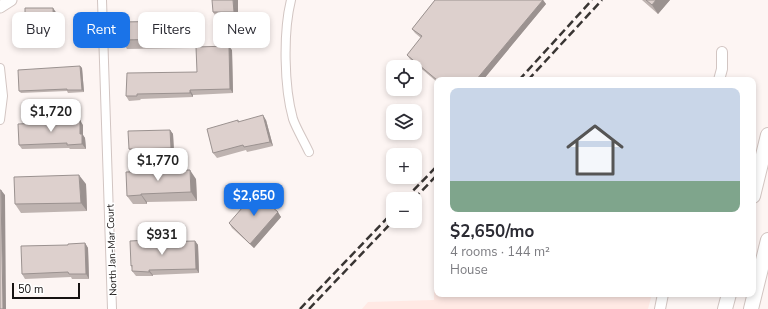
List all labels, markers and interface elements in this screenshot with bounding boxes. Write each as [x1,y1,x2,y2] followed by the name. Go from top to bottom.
[12,12,65,48] chip: Buy
[73,12,130,48] chip: Rent
[138,12,205,48] chip: Filters
[213,12,270,48] chip: New
[386,60,422,228] map controls
[386,60,422,96] button: locate
[18,99,84,133] pin: $1,720
[30,103,72,121] text: $1,720
[386,104,422,140] button: layers
[559,114,631,186] icon: home
[125,148,191,182] pin: $1,770
[386,148,422,184] button: +
[137,152,179,170] text: $1,770
[221,183,287,217] pin: $2,650
[233,187,275,205] text: $2,650
[386,192,422,228] button: −
[103,203,121,296] street label: North Jan-Mar Court
[450,220,534,243] text: $2,650/mo
[138,222,186,256] pin: $931
[146,226,178,244] text: $931
[450,243,550,261] text: 4 rooms · 144 m²
[450,261,488,279] text: House
[12,281,80,300] scale bar
[18,282,43,297] text: 50 m

